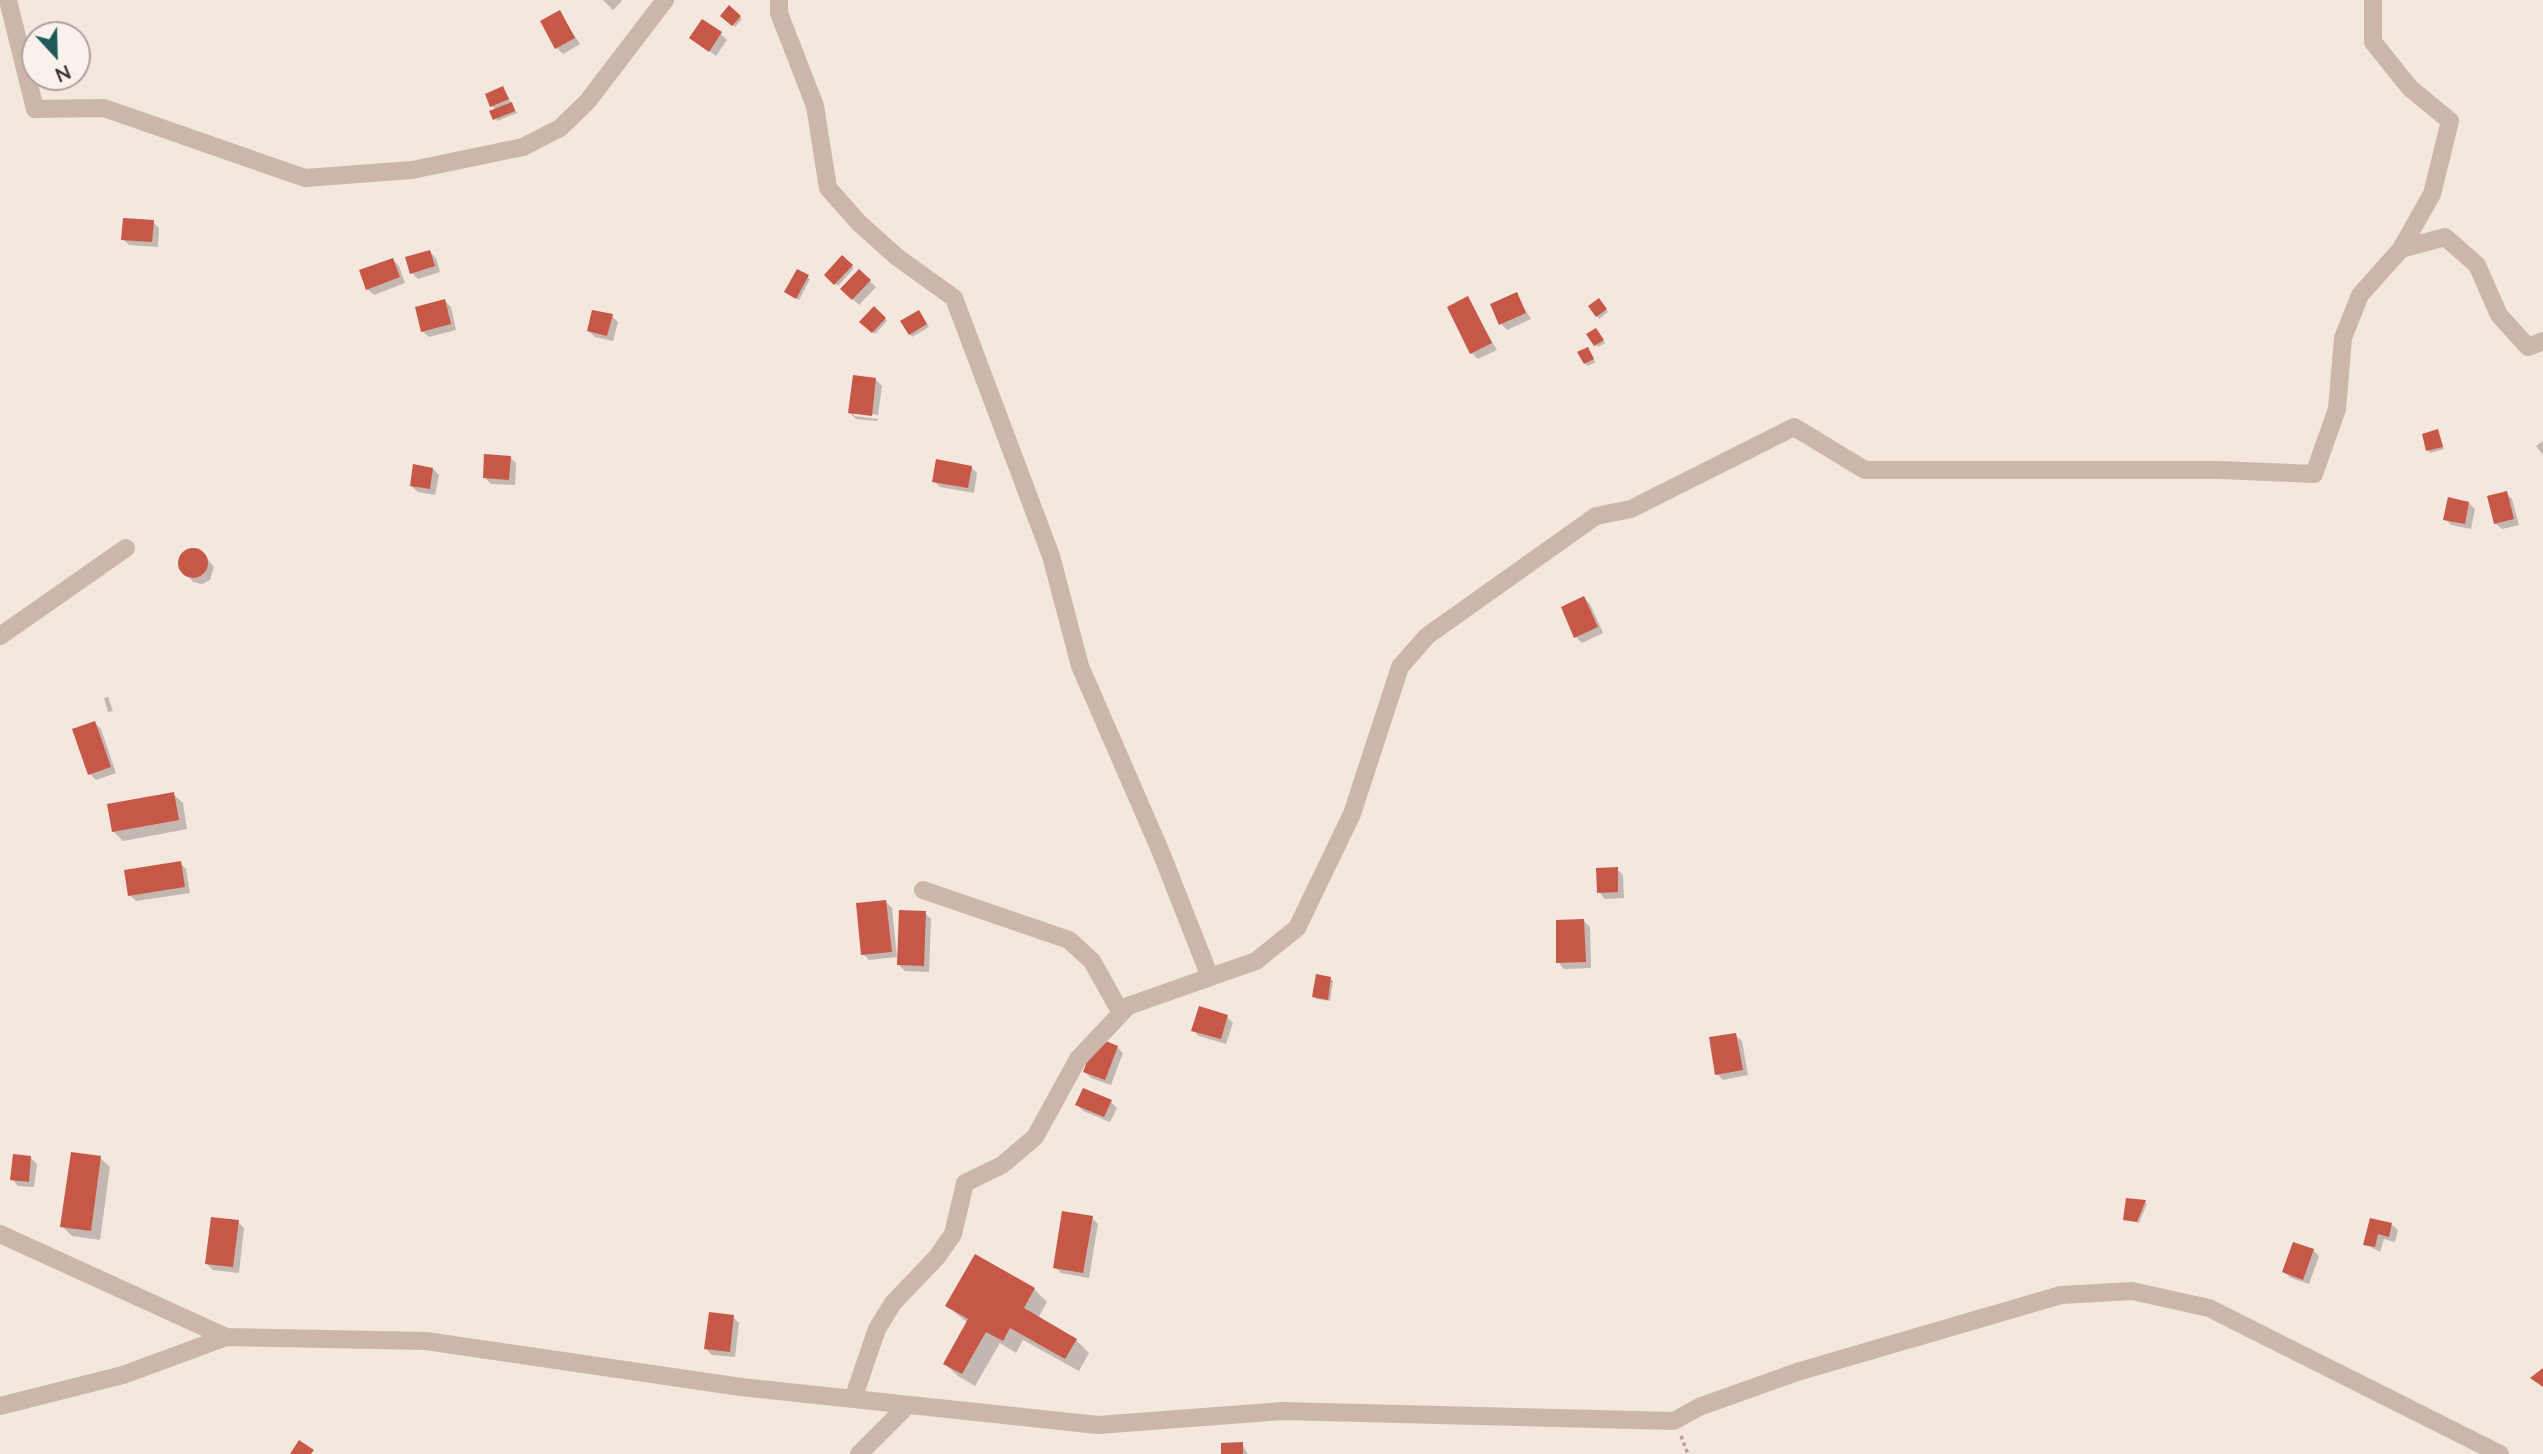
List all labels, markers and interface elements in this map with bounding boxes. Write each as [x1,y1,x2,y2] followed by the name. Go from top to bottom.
[21,21,91,91] north arrow
[52,61,74,87] text: N

